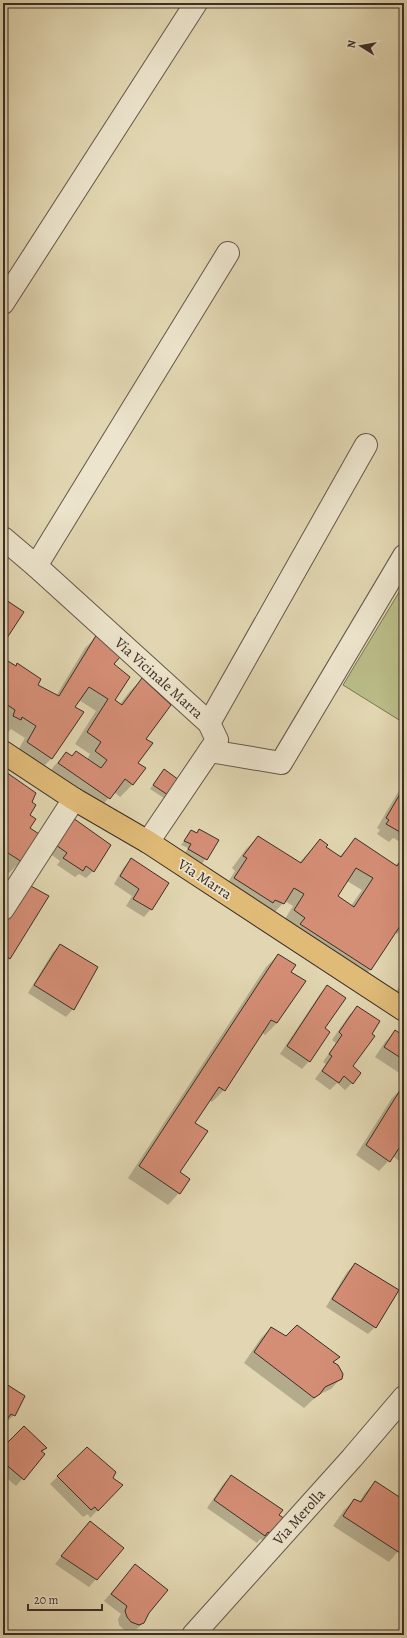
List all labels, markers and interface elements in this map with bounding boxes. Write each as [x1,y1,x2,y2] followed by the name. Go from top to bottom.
[341,26,381,66] north arrow
[344,39,360,50] text: N
[110,632,208,723] street label: Via Vicinale Marra
[173,854,236,904] street label: Via Marra
[268,1485,330,1550] street label: Via Merolla
[28,1586,102,1612] scale bar
[34,1592,58,1608] text: 20 m

